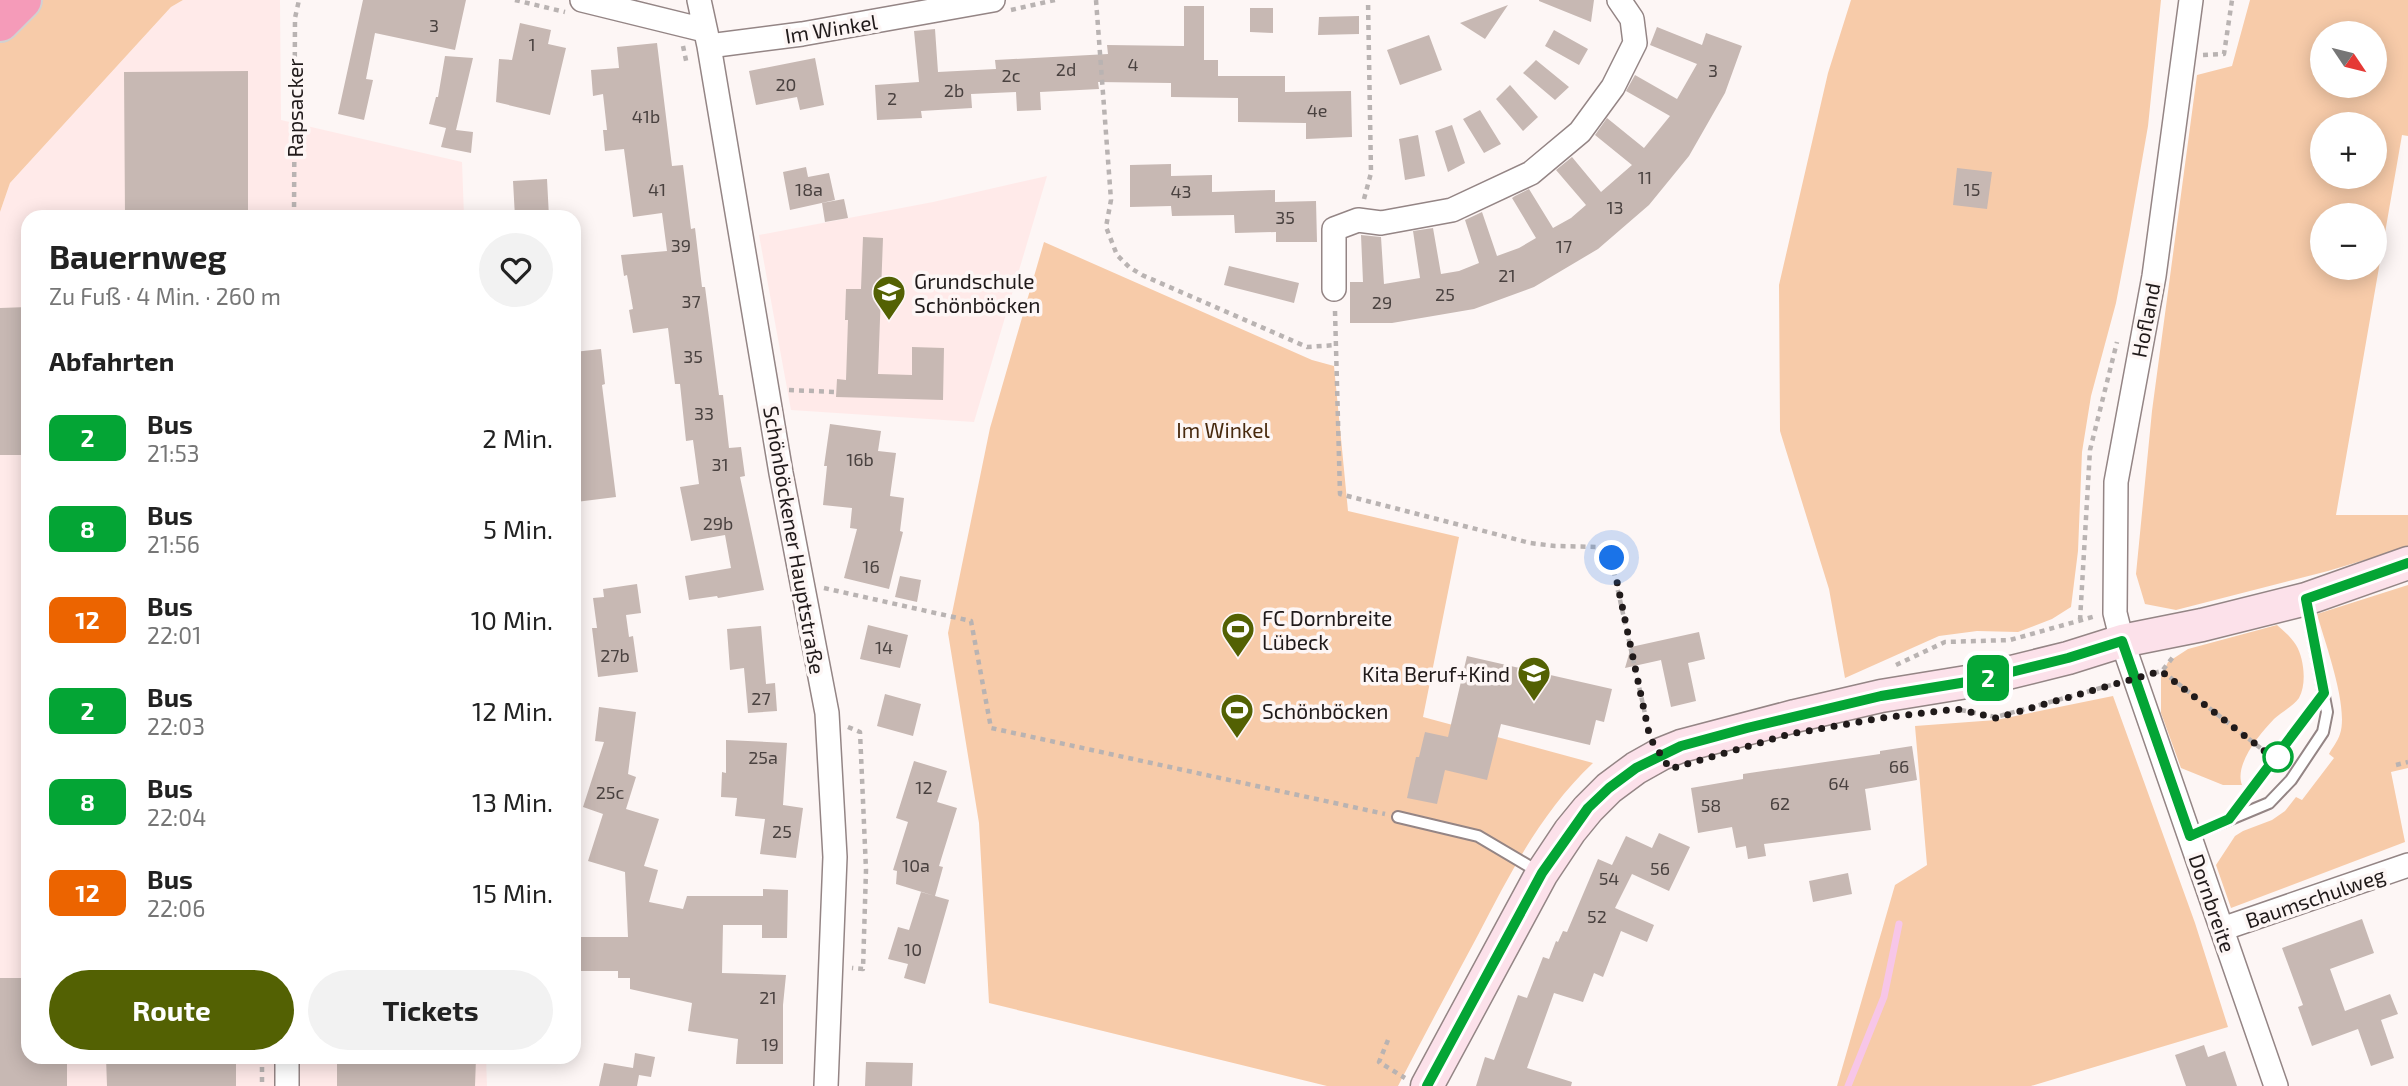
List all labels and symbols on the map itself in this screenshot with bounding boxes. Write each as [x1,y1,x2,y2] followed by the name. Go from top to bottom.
[783,8,880,48] street label: Im Winkel
[429,14,439,36] house number: 3
[2310,21,2387,98] north arrow
[528,33,536,55] house number: 1
[1127,53,1139,75] house number: 4
[282,58,307,158] street label: Rapsacker
[1056,58,1076,80] house number: 2d
[1708,59,1718,81] house number: 3
[1002,64,1021,86] house number: 2c
[776,73,796,95] house number: 20
[944,79,964,101] house number: 2b
[887,87,897,109] house number: 2
[1307,99,1327,121] house number: 4e
[632,105,660,127] house number: 41b
[1638,166,1652,188] house number: 11
[648,178,666,200] house number: 41
[795,178,823,200] house number: 18a
[1964,178,1980,200] house number: 15
[1170,180,1192,202] house number: 43
[1606,196,1624,218] house number: 13
[1275,206,1295,228] house number: 35
[671,234,691,256] house number: 39
[1556,235,1572,257] house number: 17
[1498,264,1516,286] house number: 21
[914,268,1040,317] place label: Grundschule Schönböcken
[870,273,908,322] school or university icon: Grundschule Schönböcken
[2126,280,2164,360] street label: Hofland
[1435,283,1455,305] house number: 25
[681,290,701,312] house number: 37
[1372,291,1392,313] house number: 29
[683,345,703,367] house number: 35
[694,402,714,424] house number: 33
[759,404,831,676] street label: Schönböckener Hauptstraße
[1176,417,1271,442] park label: Im Winkel
[846,448,874,470] house number: 16b
[711,453,729,475] house number: 31
[703,512,733,534] house number: 29b
[1594,540,1629,575] your location
[862,555,880,577] house number: 16
[1262,605,1392,654] place label: FC Dornbreite Lübeck
[1219,610,1257,659] sports icon: FC Dornbreite Lübeck
[875,636,893,658] house number: 14
[600,644,630,666] house number: 27b
[1515,654,1553,703] school or university icon: Kita Beruf+Kind
[1965,655,2011,701] line badge: 2
[1362,661,1510,686] place label: Kita Beruf+Kind
[751,687,771,709] house number: 27
[1218,691,1256,740] sports icon: Schönböcken
[1262,698,1388,723] place label: Schönböcken
[2263,742,2293,772] unlabelled marker
[748,746,778,768] house number: 25a
[1889,755,1909,777] house number: 66
[1828,772,1850,794] house number: 64
[915,776,933,798] house number: 12
[596,781,624,803] house number: 25c
[1770,792,1790,814] house number: 62
[1701,794,1721,816] house number: 58
[772,820,792,842] house number: 25
[2185,851,2241,955] street label: Dornbreite
[902,854,930,876] house number: 10a
[1650,857,1670,879] house number: 56
[2242,861,2388,933] street label: Baumschulweg
[1599,867,1619,889] house number: 54
[1587,905,1607,927] house number: 52
[904,938,922,960] house number: 10
[759,986,777,1008] house number: 21
[761,1033,779,1055] house number: 19

